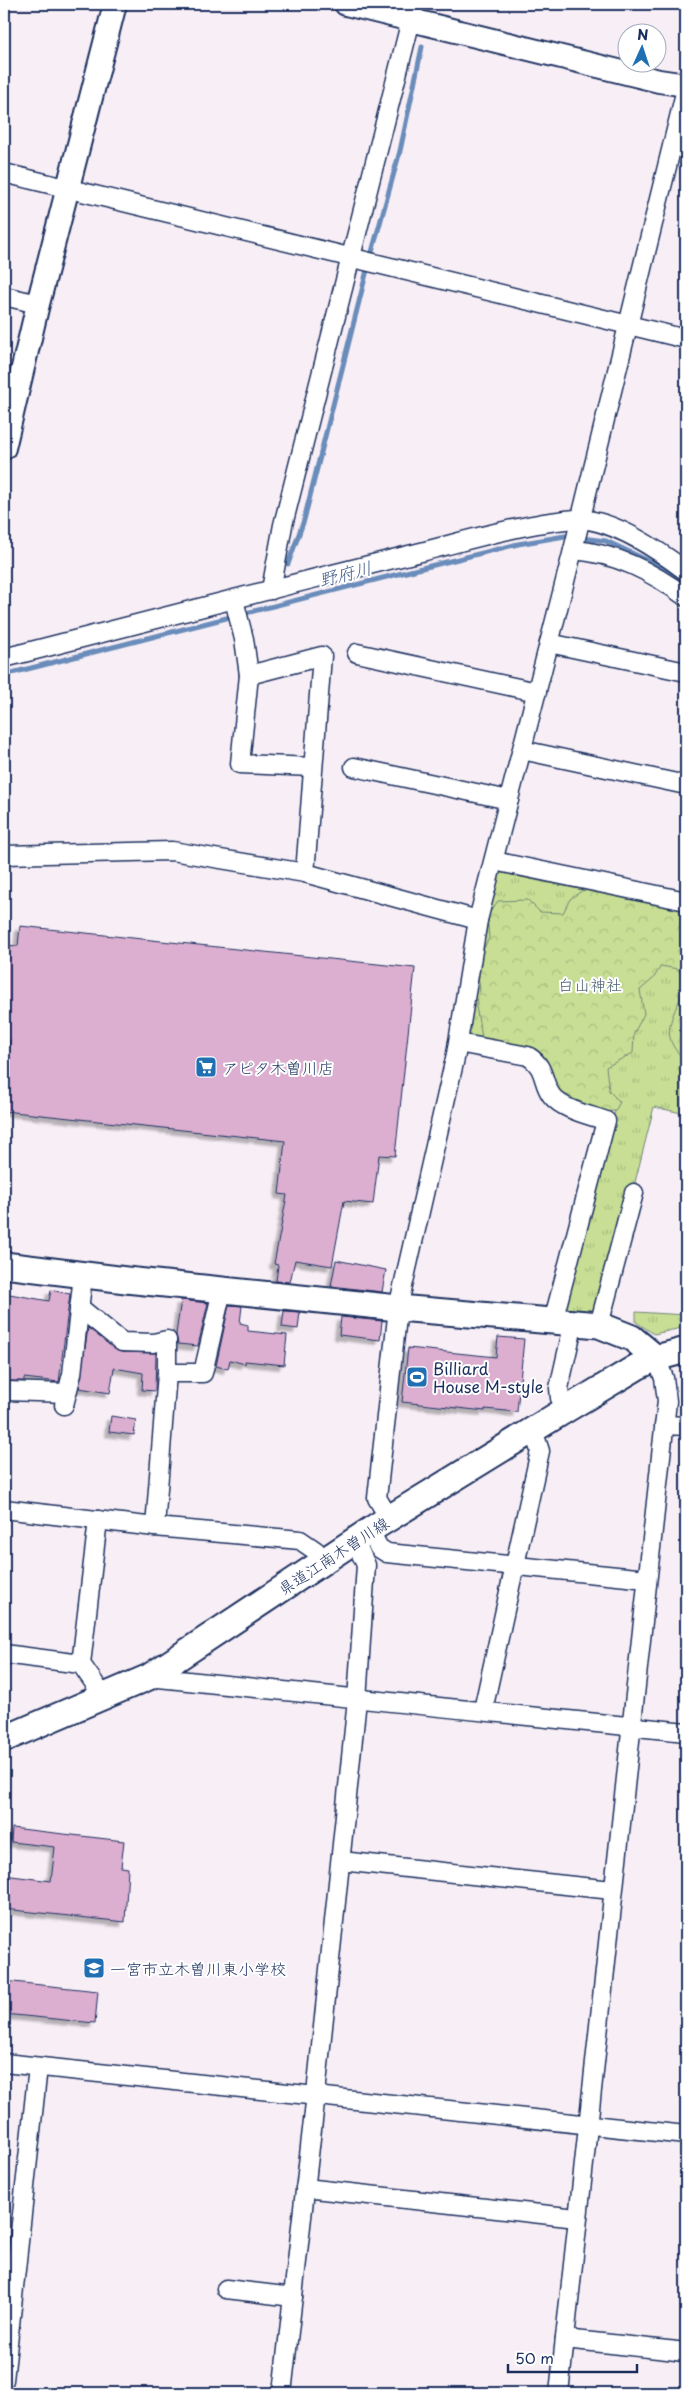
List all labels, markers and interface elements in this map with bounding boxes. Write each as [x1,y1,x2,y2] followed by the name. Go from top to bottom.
[618,22,668,72] north arrow
[637,24,649,45] text: N
[316,553,374,593] water label: 野府川
[558,972,622,996] park label: 白山神社
[194,1055,218,1079] supermarket icon: アピタ木曽川店
[222,1055,334,1079] place label: アピタ木曽川店
[433,1356,544,1398] place label: Billiard House M-style
[405,1365,429,1389] sports icon: Billiard House M-style
[273,1510,393,1600] street label: 県道江南木曽川線
[82,1956,106,1980] school or university icon: 一宮市立木曽川東小学校
[110,1956,286,1980] place label: 一宮市立木曽川東小学校
[508,2342,636,2374] scale bar
[515,2346,554,2369] text: 50 m

